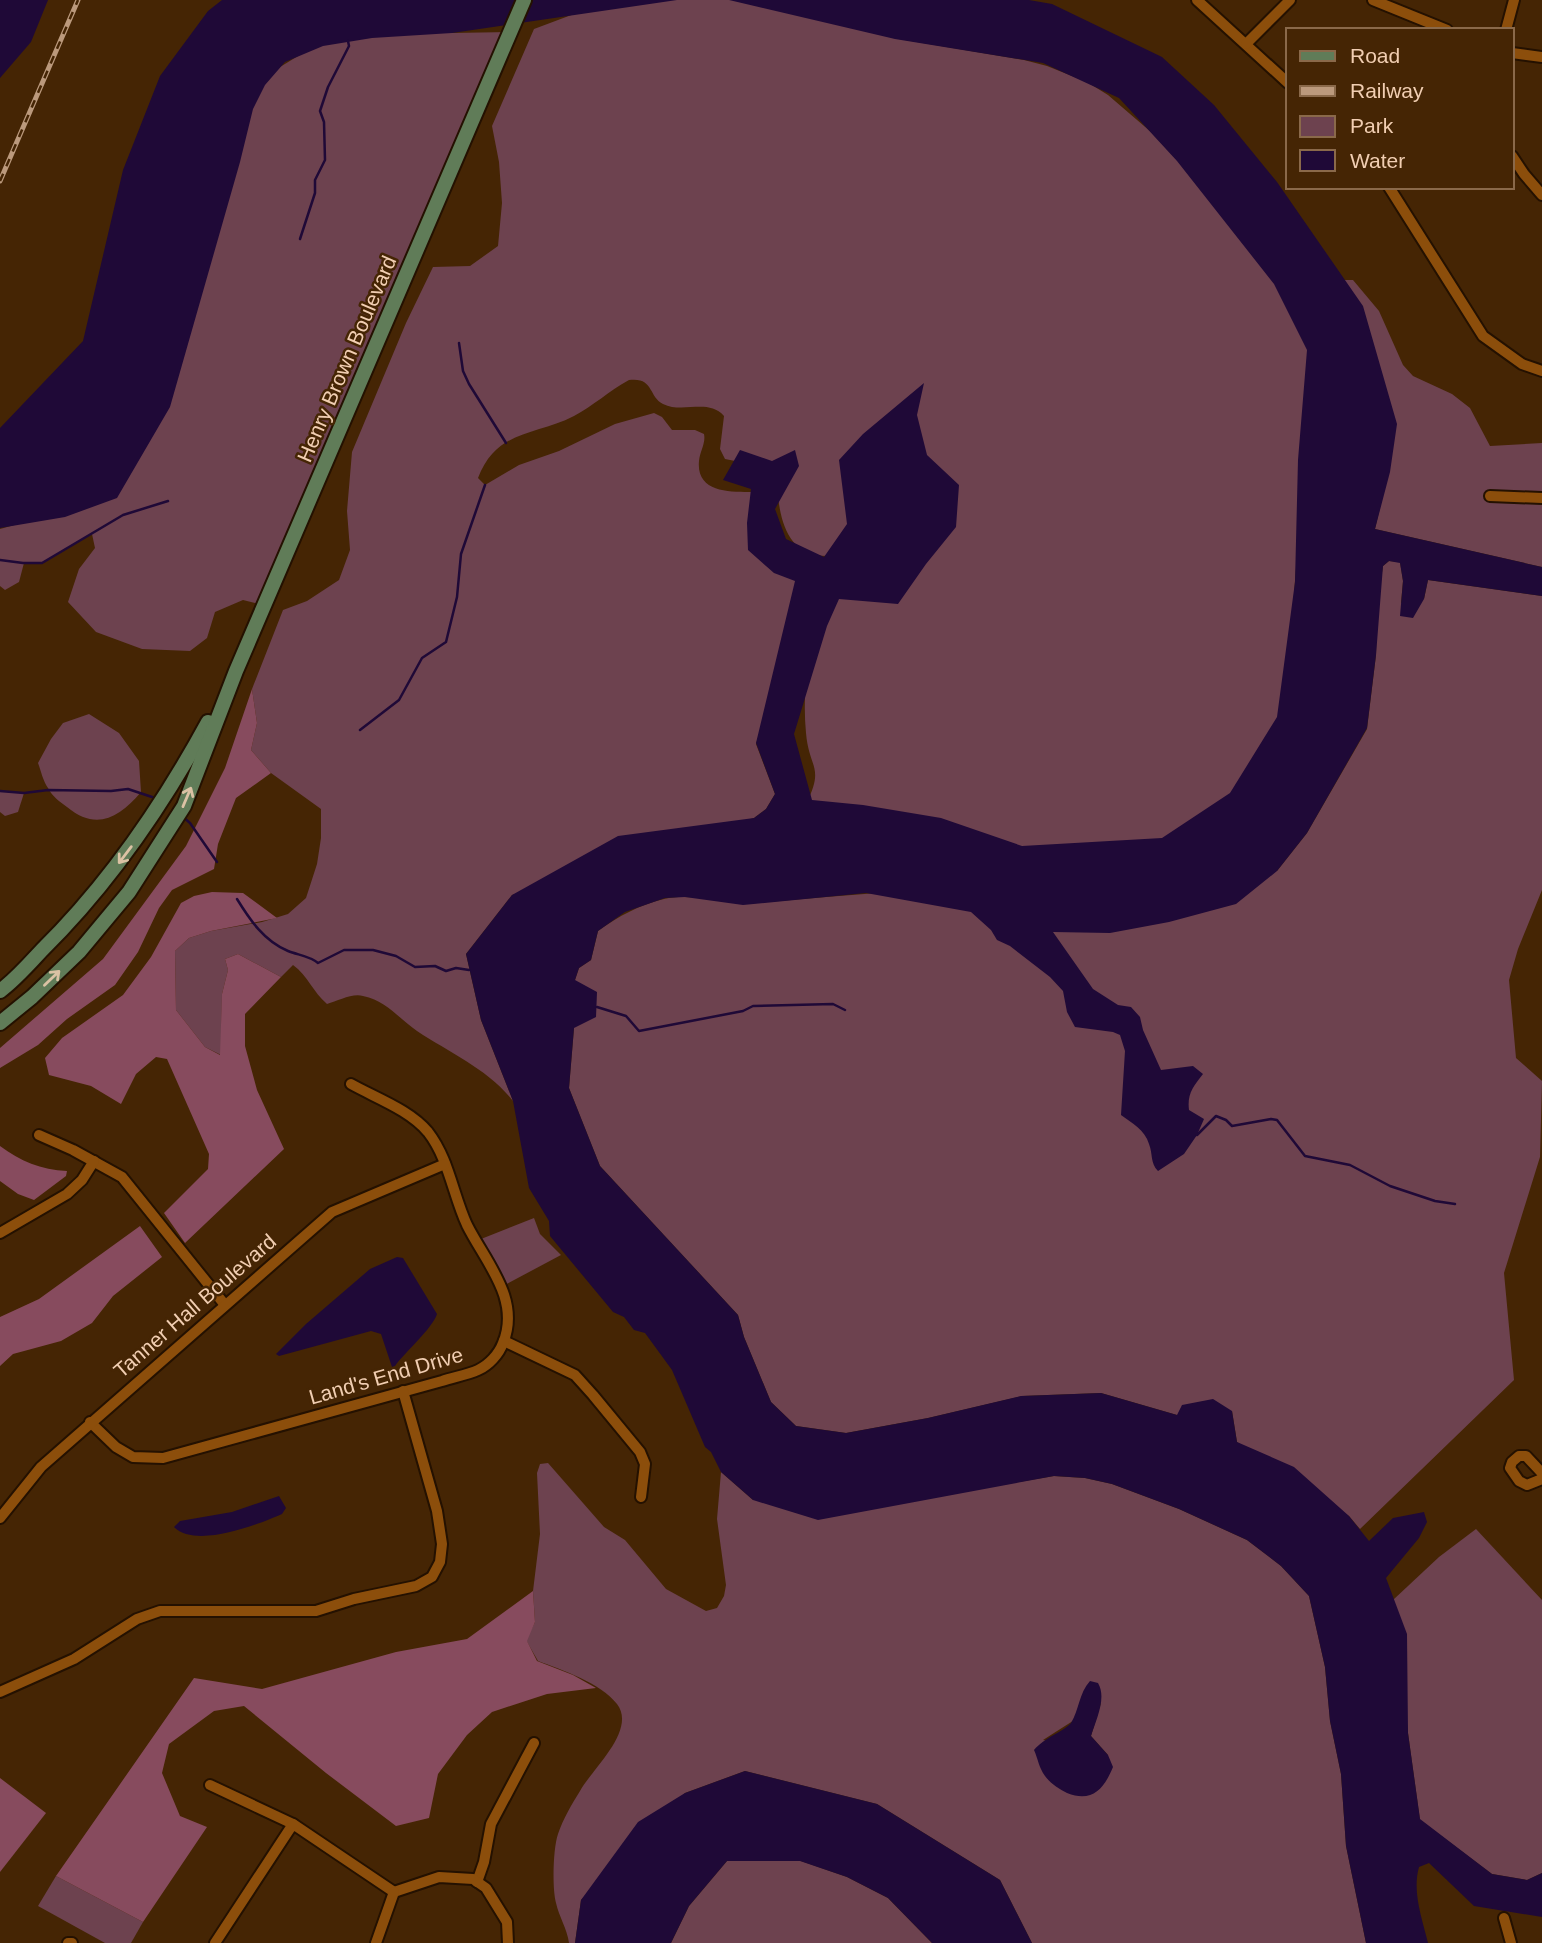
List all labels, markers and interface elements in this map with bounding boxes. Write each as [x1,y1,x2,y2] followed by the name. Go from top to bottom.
[1286,28,1514,189] legend
[1350,44,1400,67] text: Road
[1350,79,1424,102] text: Railway
[1350,114,1394,137] text: Park
[1350,149,1405,172] text: Water
[293,252,400,465] street label: Henry Brown Boulevard
[182,787,195,809] one-way arrow
[117,846,132,864] one-way arrow
[43,970,60,987] one-way arrow
[109,1229,280,1382] street label: Tanner Hall Boulevard
[306,1343,466,1409] street label: Land's End Drive

